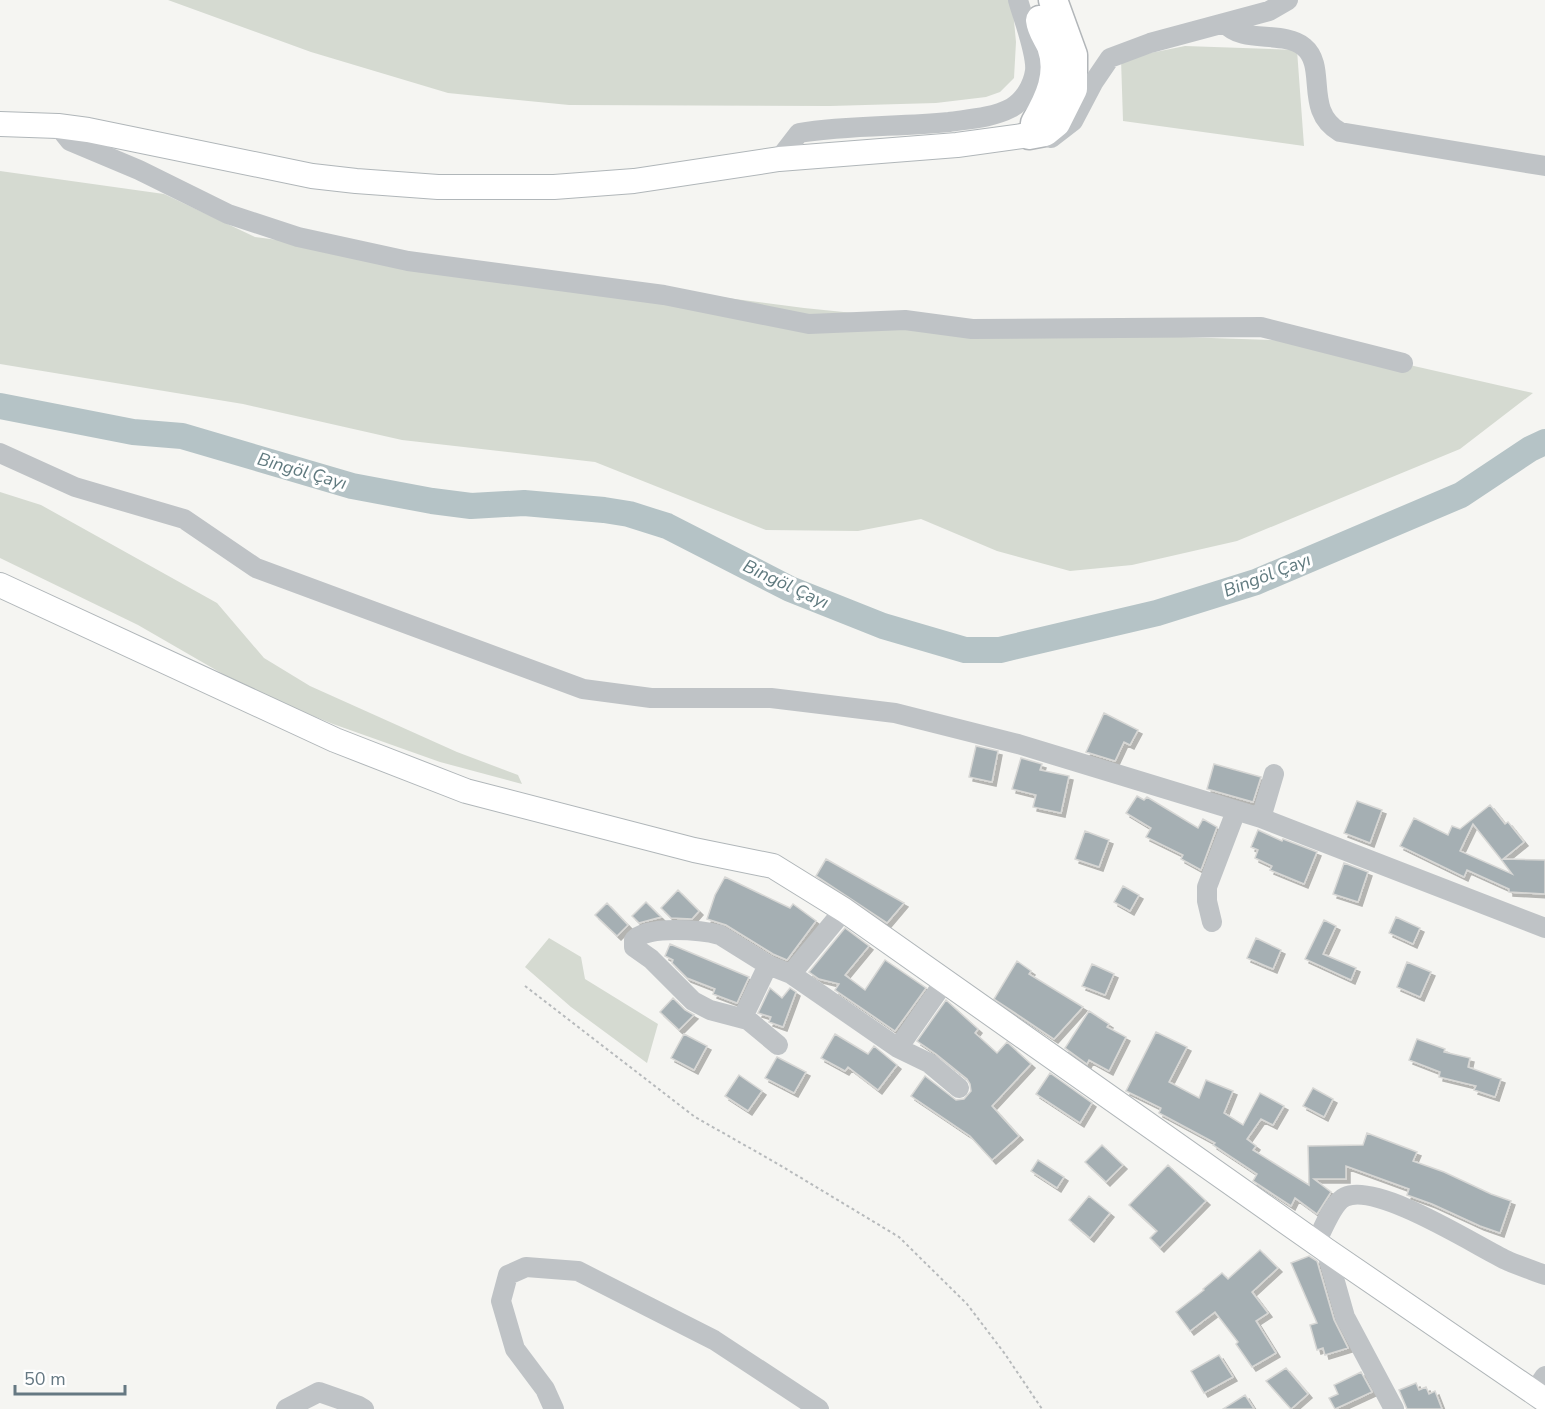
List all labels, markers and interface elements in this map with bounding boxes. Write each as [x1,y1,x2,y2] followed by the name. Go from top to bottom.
[255,447,349,495] water label: Bingöl Çayı
[1220,547,1314,603] water label: Bingöl Çayı
[739,554,833,614] water label: Bingöl Çayı
[15,1358,124,1396] scale bar
[24,1367,66,1391] text: 50 m

